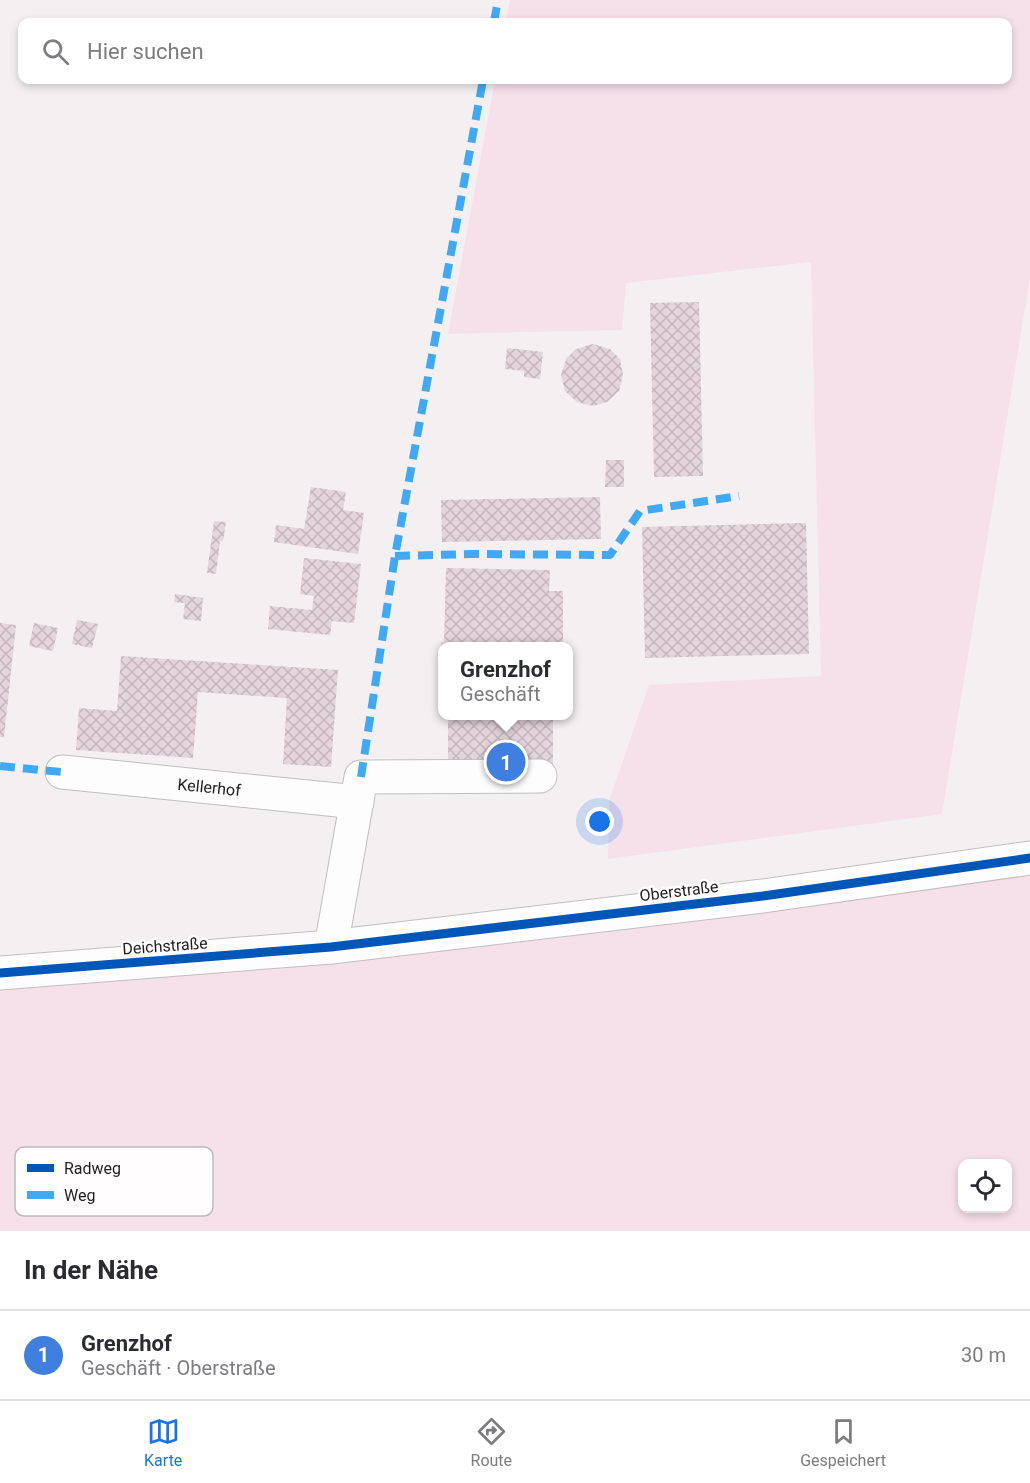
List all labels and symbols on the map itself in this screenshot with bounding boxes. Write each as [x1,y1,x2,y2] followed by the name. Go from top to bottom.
[486,740,526,784] pin: 1
[177,774,242,800] street label: Kellerhof
[585,807,614,836] your location
[639,877,719,905] street label: Oberstraße
[122,934,208,958] street label: Deichstraße
[15,1147,213,1216] legend
[64,1159,121,1178] text: Radweg
[64,1186,95,1205] text: Weg

